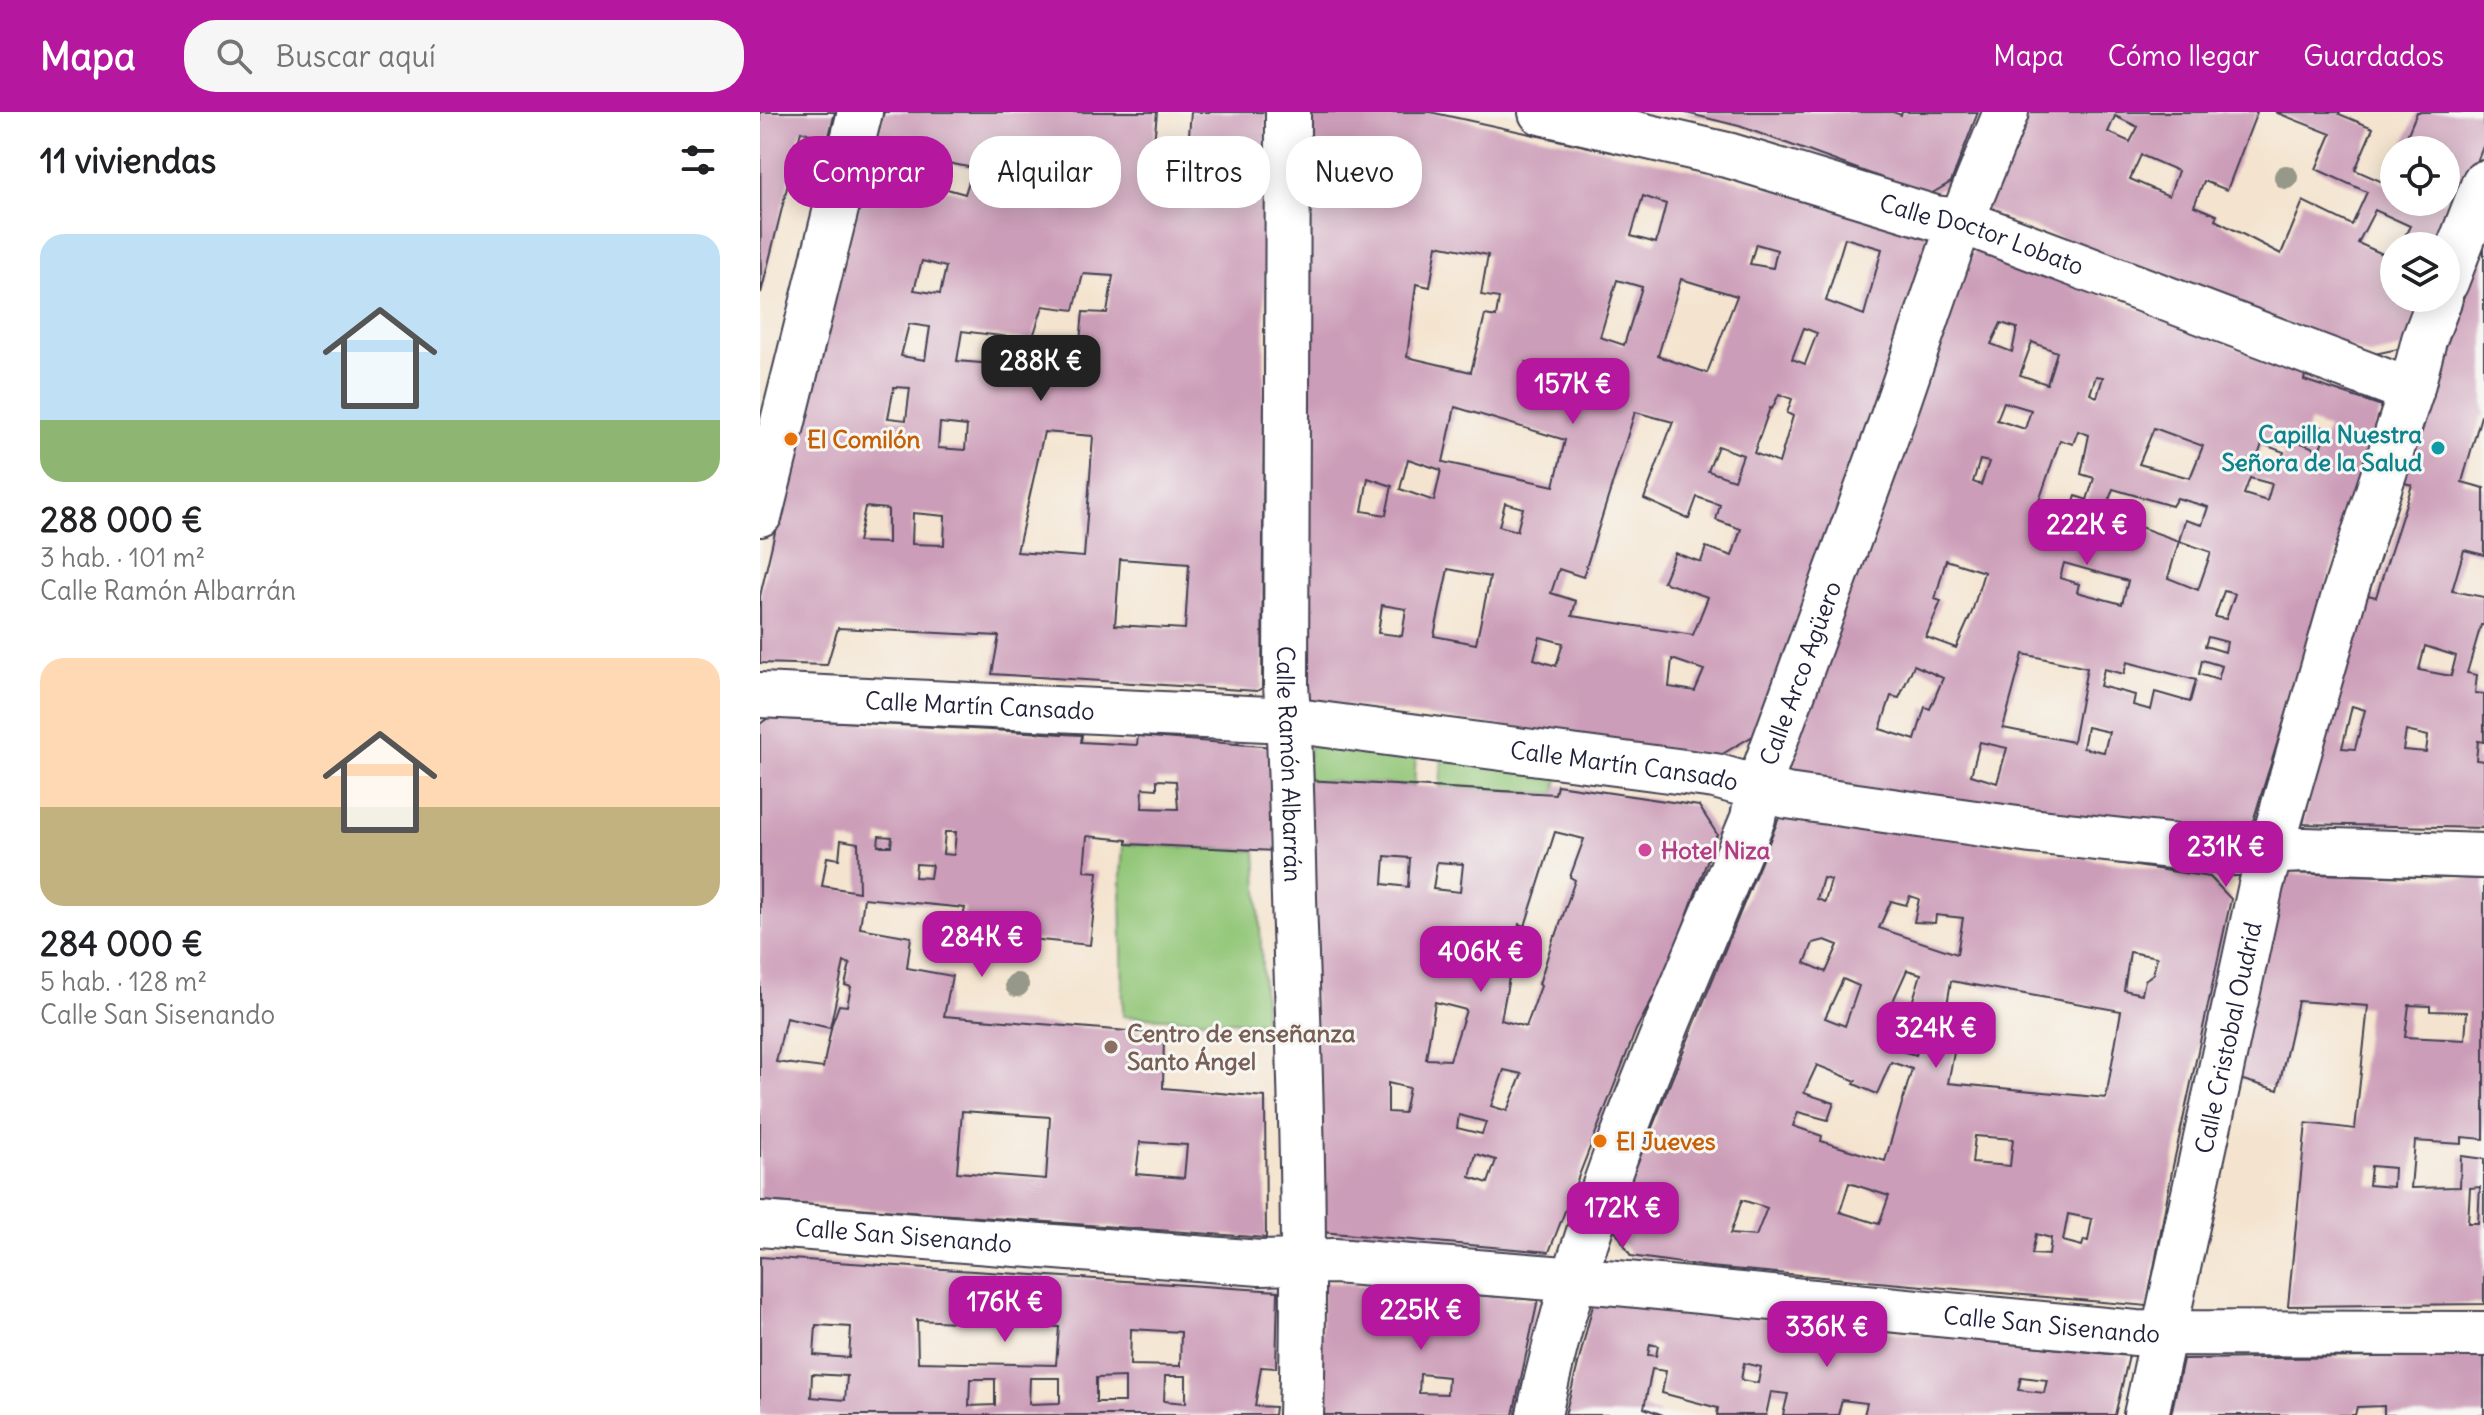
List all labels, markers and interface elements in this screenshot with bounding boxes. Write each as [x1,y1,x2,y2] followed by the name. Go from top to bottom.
[184,20,744,92] search box
[40,33,136,80] text: Mapa
[212,34,256,78] icon: search
[276,37,436,75] text: Buscar aquí
[1993,38,2064,74] text: Mapa
[2108,38,2259,74] text: Cómo llegar
[2303,38,2444,74] text: Guardados
[784,136,953,208] chip: Comprar
[969,136,1121,208] chip: Alquilar
[1137,136,1270,208] chip: Filtros
[1286,136,1422,208] chip: Nuevo
[2380,136,2460,312] map controls
[2380,136,2460,216] button: locate
[676,138,720,182] icon: filters
[40,139,216,182] text: 11 viviendas
[1876,187,2088,281] street label: Calle Doctor Lobato
[2380,232,2460,312] button: layers
[308,286,452,430] icon: home
[976,335,1106,403] pin: 288K €
[999,344,1083,377] text: 288K €
[1508,358,1638,426] pin: 157K €
[1535,367,1612,400] text: 157K €
[2222,419,2422,477] place label: Capilla Nuestra Señora de la Salud
[807,424,921,454] place label: El Comilón
[782,430,800,448] marker: El Comilón
[2429,439,2447,457] marker: Capilla Nuestra Señora de la Salud
[40,498,203,541] text: 288 000 €
[2022,499,2152,567] pin: 222K €
[2046,508,2128,541] text: 222K €
[40,541,205,574] text: 3 hab. · 101 m²
[40,574,296,607] text: Calle Ramón Albarrán
[1753,577,1847,769] street label: Calle Arco Agüero
[1271,646,1309,883] street label: Calle Ramón Albarrán
[864,685,1095,726] street label: Calle Martín Cansado
[308,710,452,854] icon: home
[1509,734,1742,797] street label: Calle Martín Cansado
[2161,821,2291,889] pin: 231K €
[2187,830,2265,863] text: 231K €
[1661,835,1771,865] place label: Hotel Niza
[1636,841,1654,859] marker: Hotel Niza
[917,911,1047,979] pin: 284K €
[2188,919,2268,1156] street label: Calle Cristobal Oudrid
[940,920,1024,953] text: 284K €
[40,922,203,965] text: 284 000 €
[1416,926,1546,994] pin: 406K €
[1438,935,1524,968] text: 406K €
[40,965,207,998] text: 5 hab. · 128 m²
[40,998,275,1031] text: Calle San Sisenando
[1871,1002,2001,1070] pin: 324K €
[1895,1011,1977,1044] text: 324K €
[1127,1018,1356,1076] place label: Centro de enseñanza Santo Ángel
[1102,1038,1120,1056] marker: Centro de enseñanza Santo Ángel
[1616,1126,1716,1156] place label: El Jueves
[1591,1132,1609,1150] marker: El Jueves
[1558,1182,1688,1250] pin: 172K €
[1585,1191,1661,1224] text: 172K €
[794,1212,1013,1259] street label: Calle San Sisenando
[940,1276,1070,1344] pin: 176K €
[1356,1284,1486,1352] pin: 225K €
[967,1285,1043,1318] text: 176K €
[1380,1293,1462,1326] text: 225K €
[1942,1300,2160,1348] street label: Calle San Sisenando
[1762,1301,1892,1369] pin: 336K €
[1785,1310,1869,1343] text: 336K €

